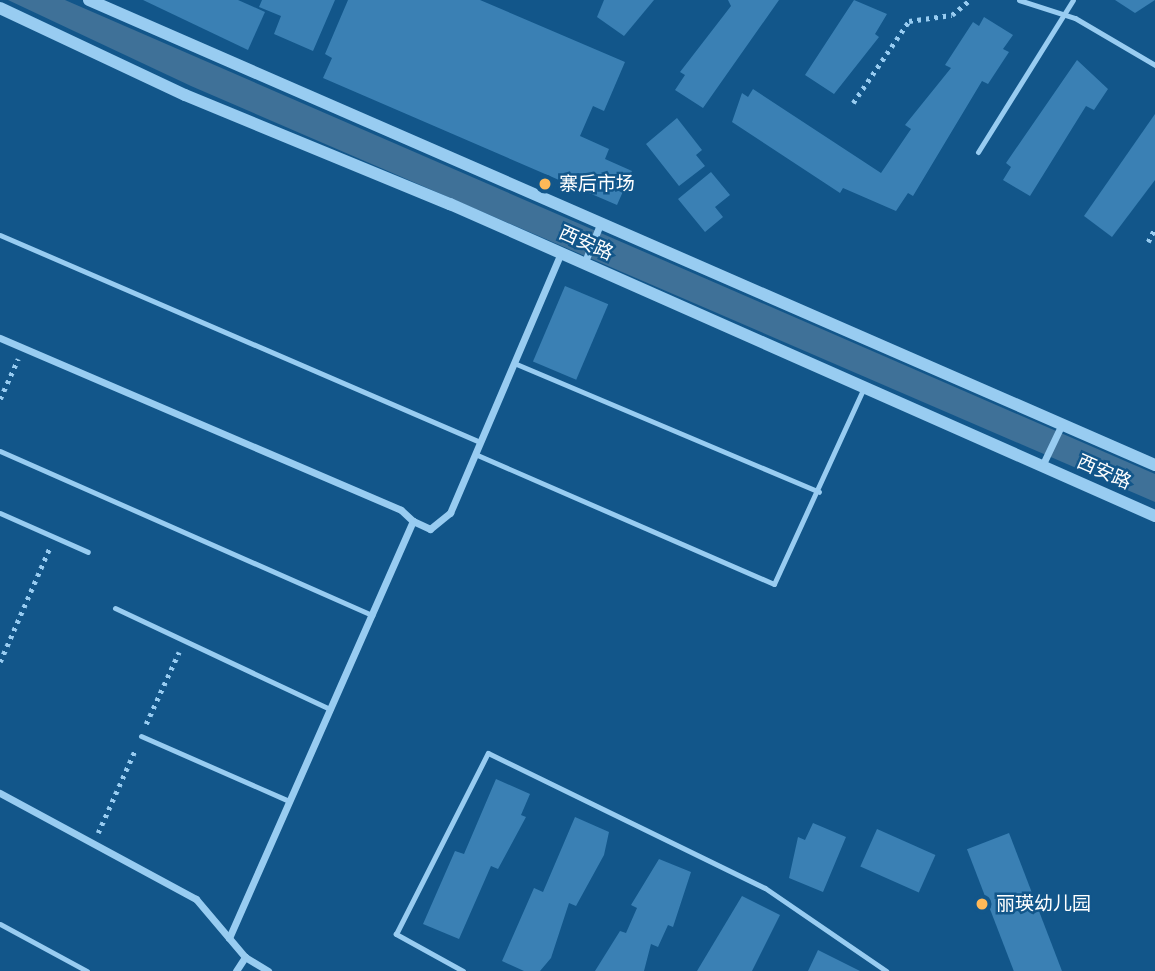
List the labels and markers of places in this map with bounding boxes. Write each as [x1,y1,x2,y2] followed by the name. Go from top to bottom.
[559,173,635,195] place label: 寨后市场
[537,176,553,192] marker: 寨后市场
[996,893,1091,915] place label: 丽瑛幼儿园
[974,896,990,912] marker: 丽瑛幼儿园

